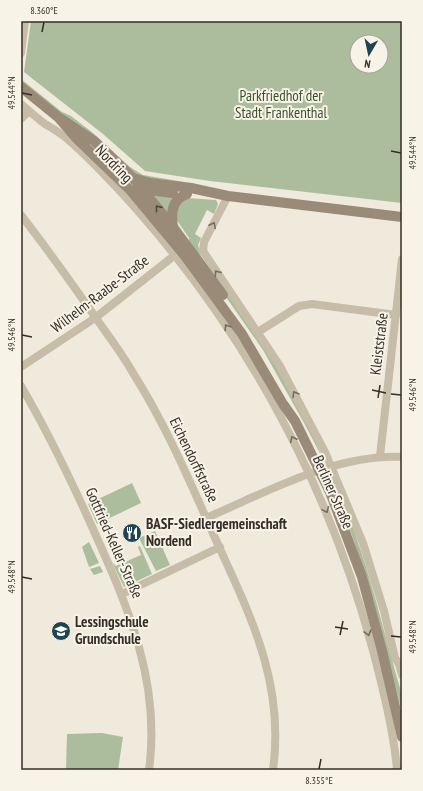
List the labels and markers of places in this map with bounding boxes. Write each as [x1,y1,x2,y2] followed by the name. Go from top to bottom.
[146,514,288,550] place label: BASF-Siedlergemeinschaft Nordend
[121,522,143,544] restaurant icon: BASF-Siedlergemeinschaft Nordend
[75,612,149,648] place label: Lessingschule Grundschule
[50,620,72,642] school or university icon: Lessingschule Grundschule

